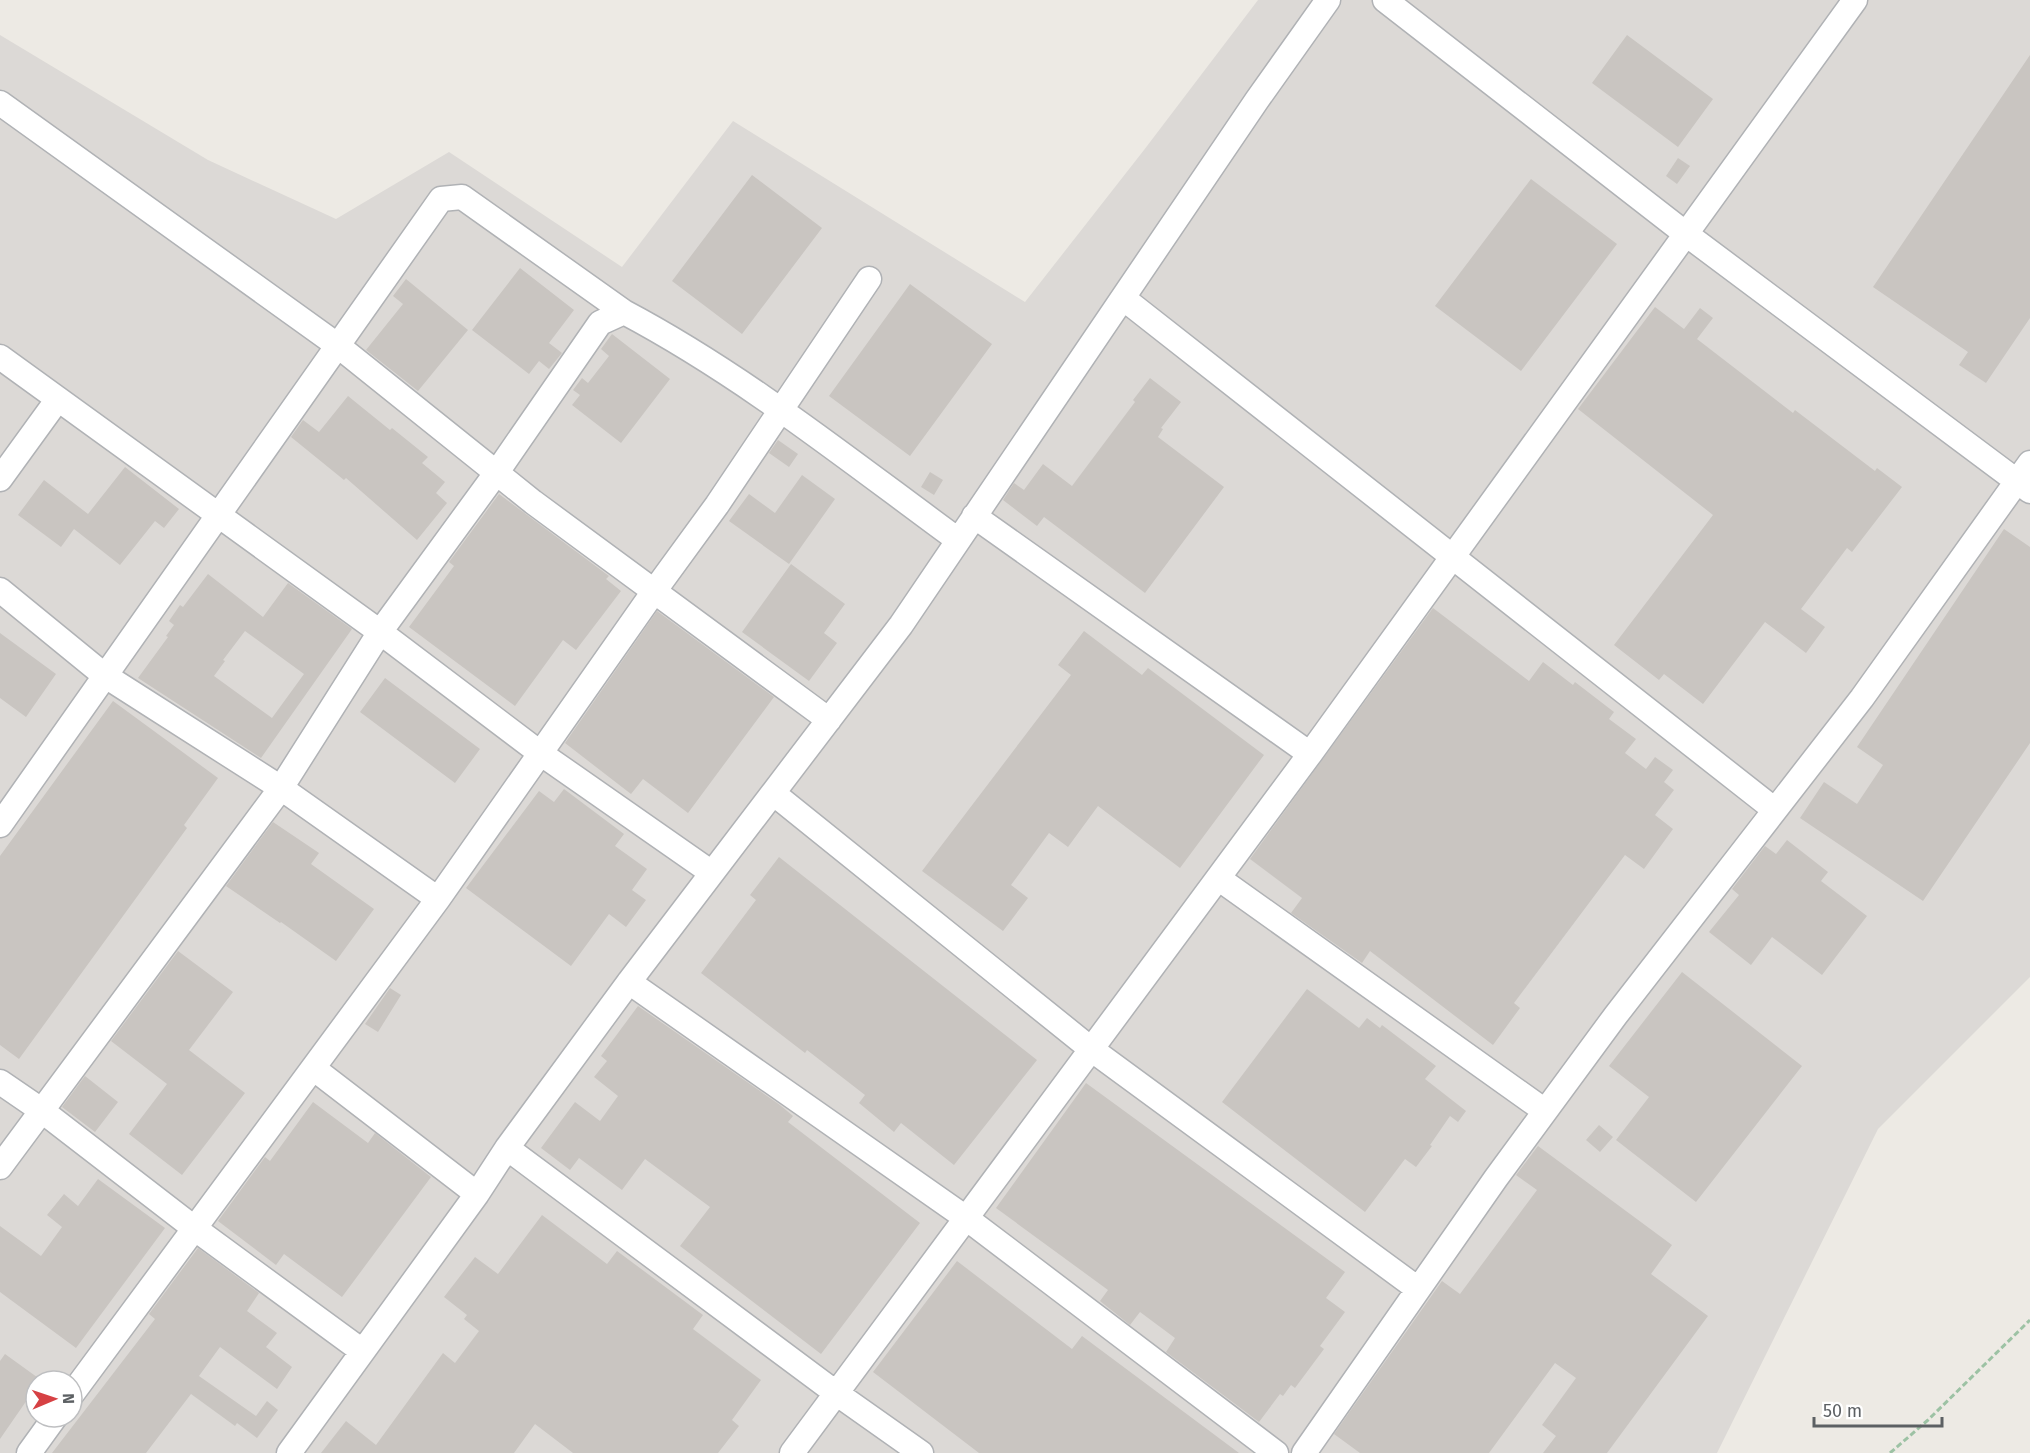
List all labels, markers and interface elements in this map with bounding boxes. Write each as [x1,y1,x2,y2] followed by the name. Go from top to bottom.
[24,1369,84,1429] north arrow
[1814,1390,1942,1428] scale bar
[59,1393,78,1404] text: N
[1823,1400,1862,1422] text: 50 m

